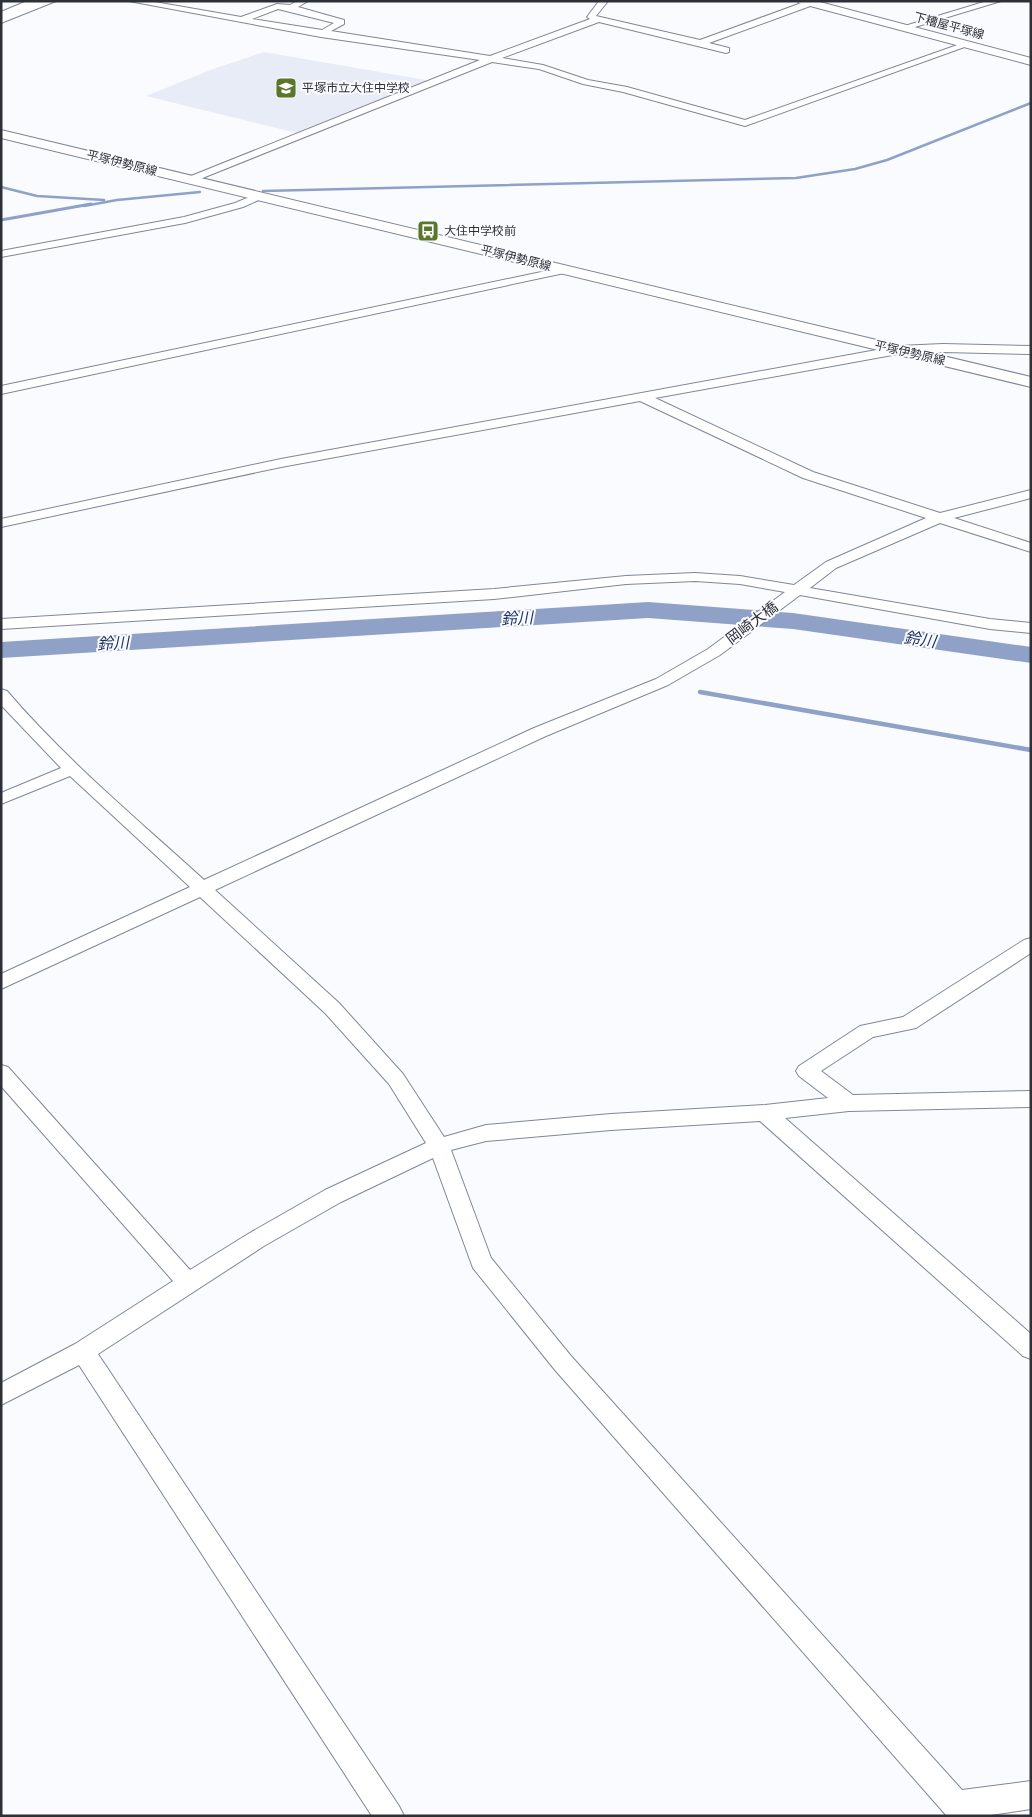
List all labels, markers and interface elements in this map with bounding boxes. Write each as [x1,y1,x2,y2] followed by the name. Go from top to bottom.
[912,8,986,43] street label: 下糟屋平塚線
[274,76,298,100] school or university icon: 平塚市立大住中学校
[302,79,410,96] place label: 平塚市立大住中学校
[85,146,159,179] street label: 平塚伊勢原線
[416,219,440,243] bus stop icon: 大住中学校前
[444,222,516,239] place label: 大住中学校前
[479,241,553,274] street label: 平塚伊勢原線
[873,336,947,369] street label: 平塚伊勢原線
[721,596,781,648] street label: 岡崎大橋
[500,606,536,630] water label: 鈴川
[903,626,939,652] water label: 鈴川
[96,631,132,655] water label: 鈴川

